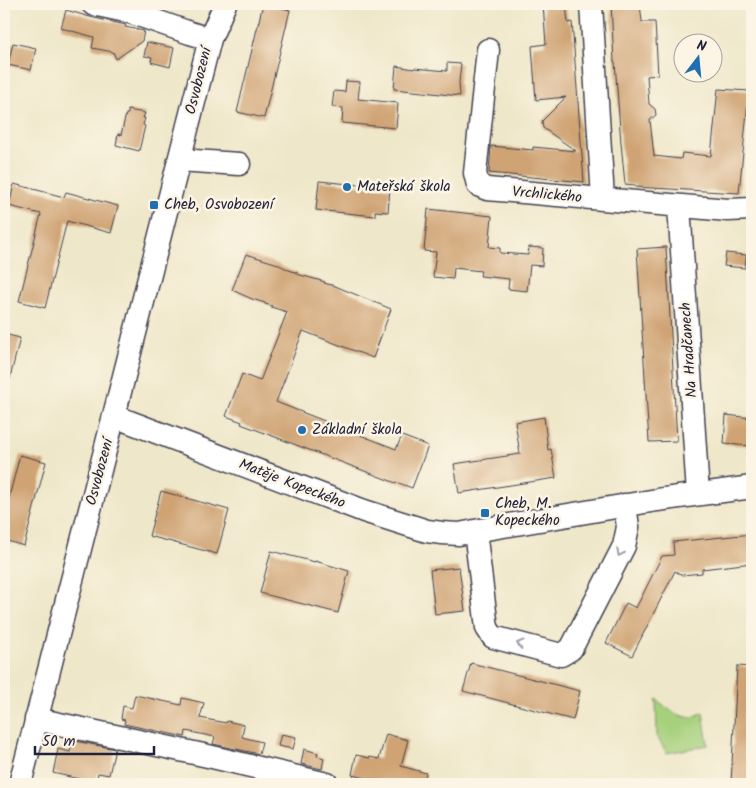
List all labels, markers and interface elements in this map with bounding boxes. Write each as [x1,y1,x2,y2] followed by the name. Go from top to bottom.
[674,32,724,82] north arrow
[694,35,709,58] text: N
[179,43,219,117] street label: Osvobození
[357,175,451,199] place label: Mateřská škola
[511,180,583,210] street label: Vrchlického
[341,181,353,193] marker: Mateřská škola
[164,193,276,217] place label: Cheb, Osvobození
[148,199,160,211] marker: Cheb, Osvobození
[674,301,704,399] street label: Na Hradčanech
[312,418,402,442] place label: Základní škola
[296,424,308,436] marker: Základní škola
[80,434,121,508] street label: Osvobození
[235,453,349,515] street label: Matěje Kopeckého
[495,492,560,533] place label: Cheb, M. Kopeckého
[479,507,491,519] marker: Cheb, M. Kopeckého
[616,548,627,557] one-way arrow
[517,640,525,650] one-way arrow
[35,723,154,755] scale bar
[42,730,76,754] text: 50 m

